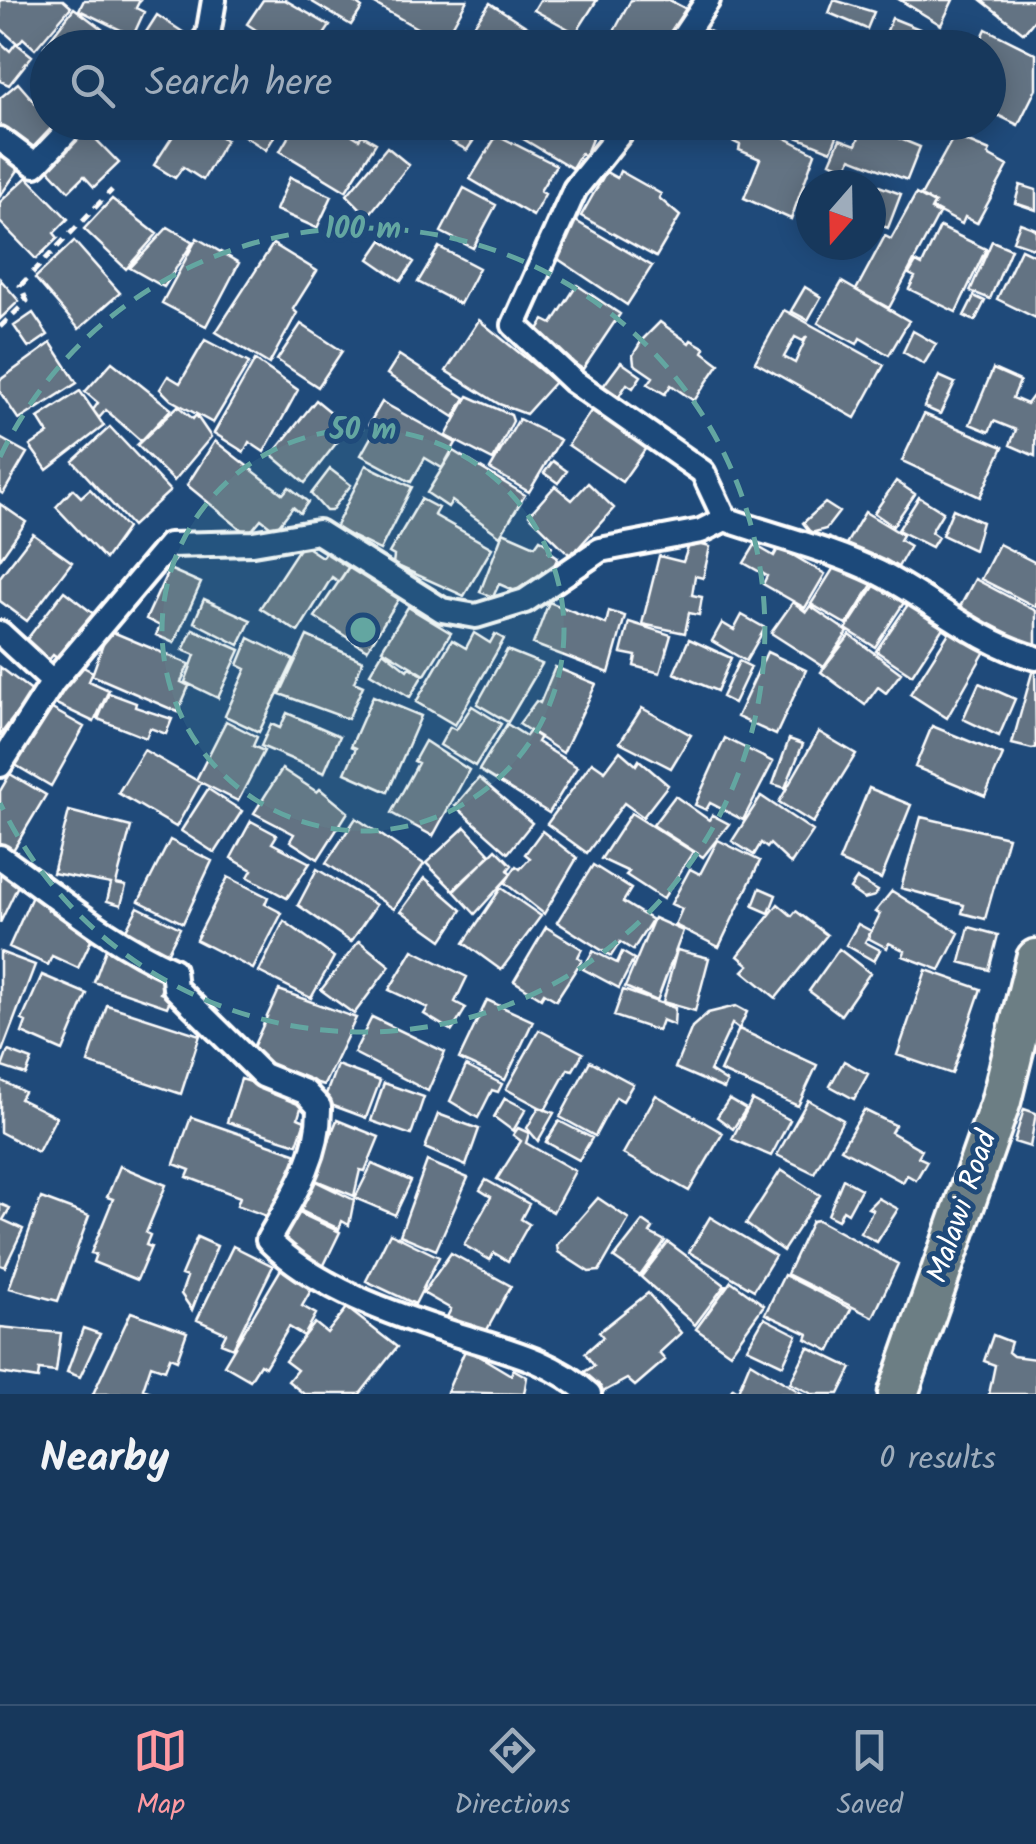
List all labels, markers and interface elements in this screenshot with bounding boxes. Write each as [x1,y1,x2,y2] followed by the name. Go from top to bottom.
[30,30,1006,140] search box
[145,55,332,115] text: Search here
[65,58,120,113] icon: search
[796,170,886,260] north arrow
[325,206,401,254] text: 100 m
[329,407,396,455] text: 50 m
[345,612,381,648] centre of rings
[914,1123,1012,1290] street label: Malawi Road
[40,1426,169,1493] text: Nearby
[879,1434,996,1485] text: 0 results
[133,1723,188,1828] tab: Map
[454,1723,570,1828] tab: Directions
[837,1723,903,1828] tab: Saved

